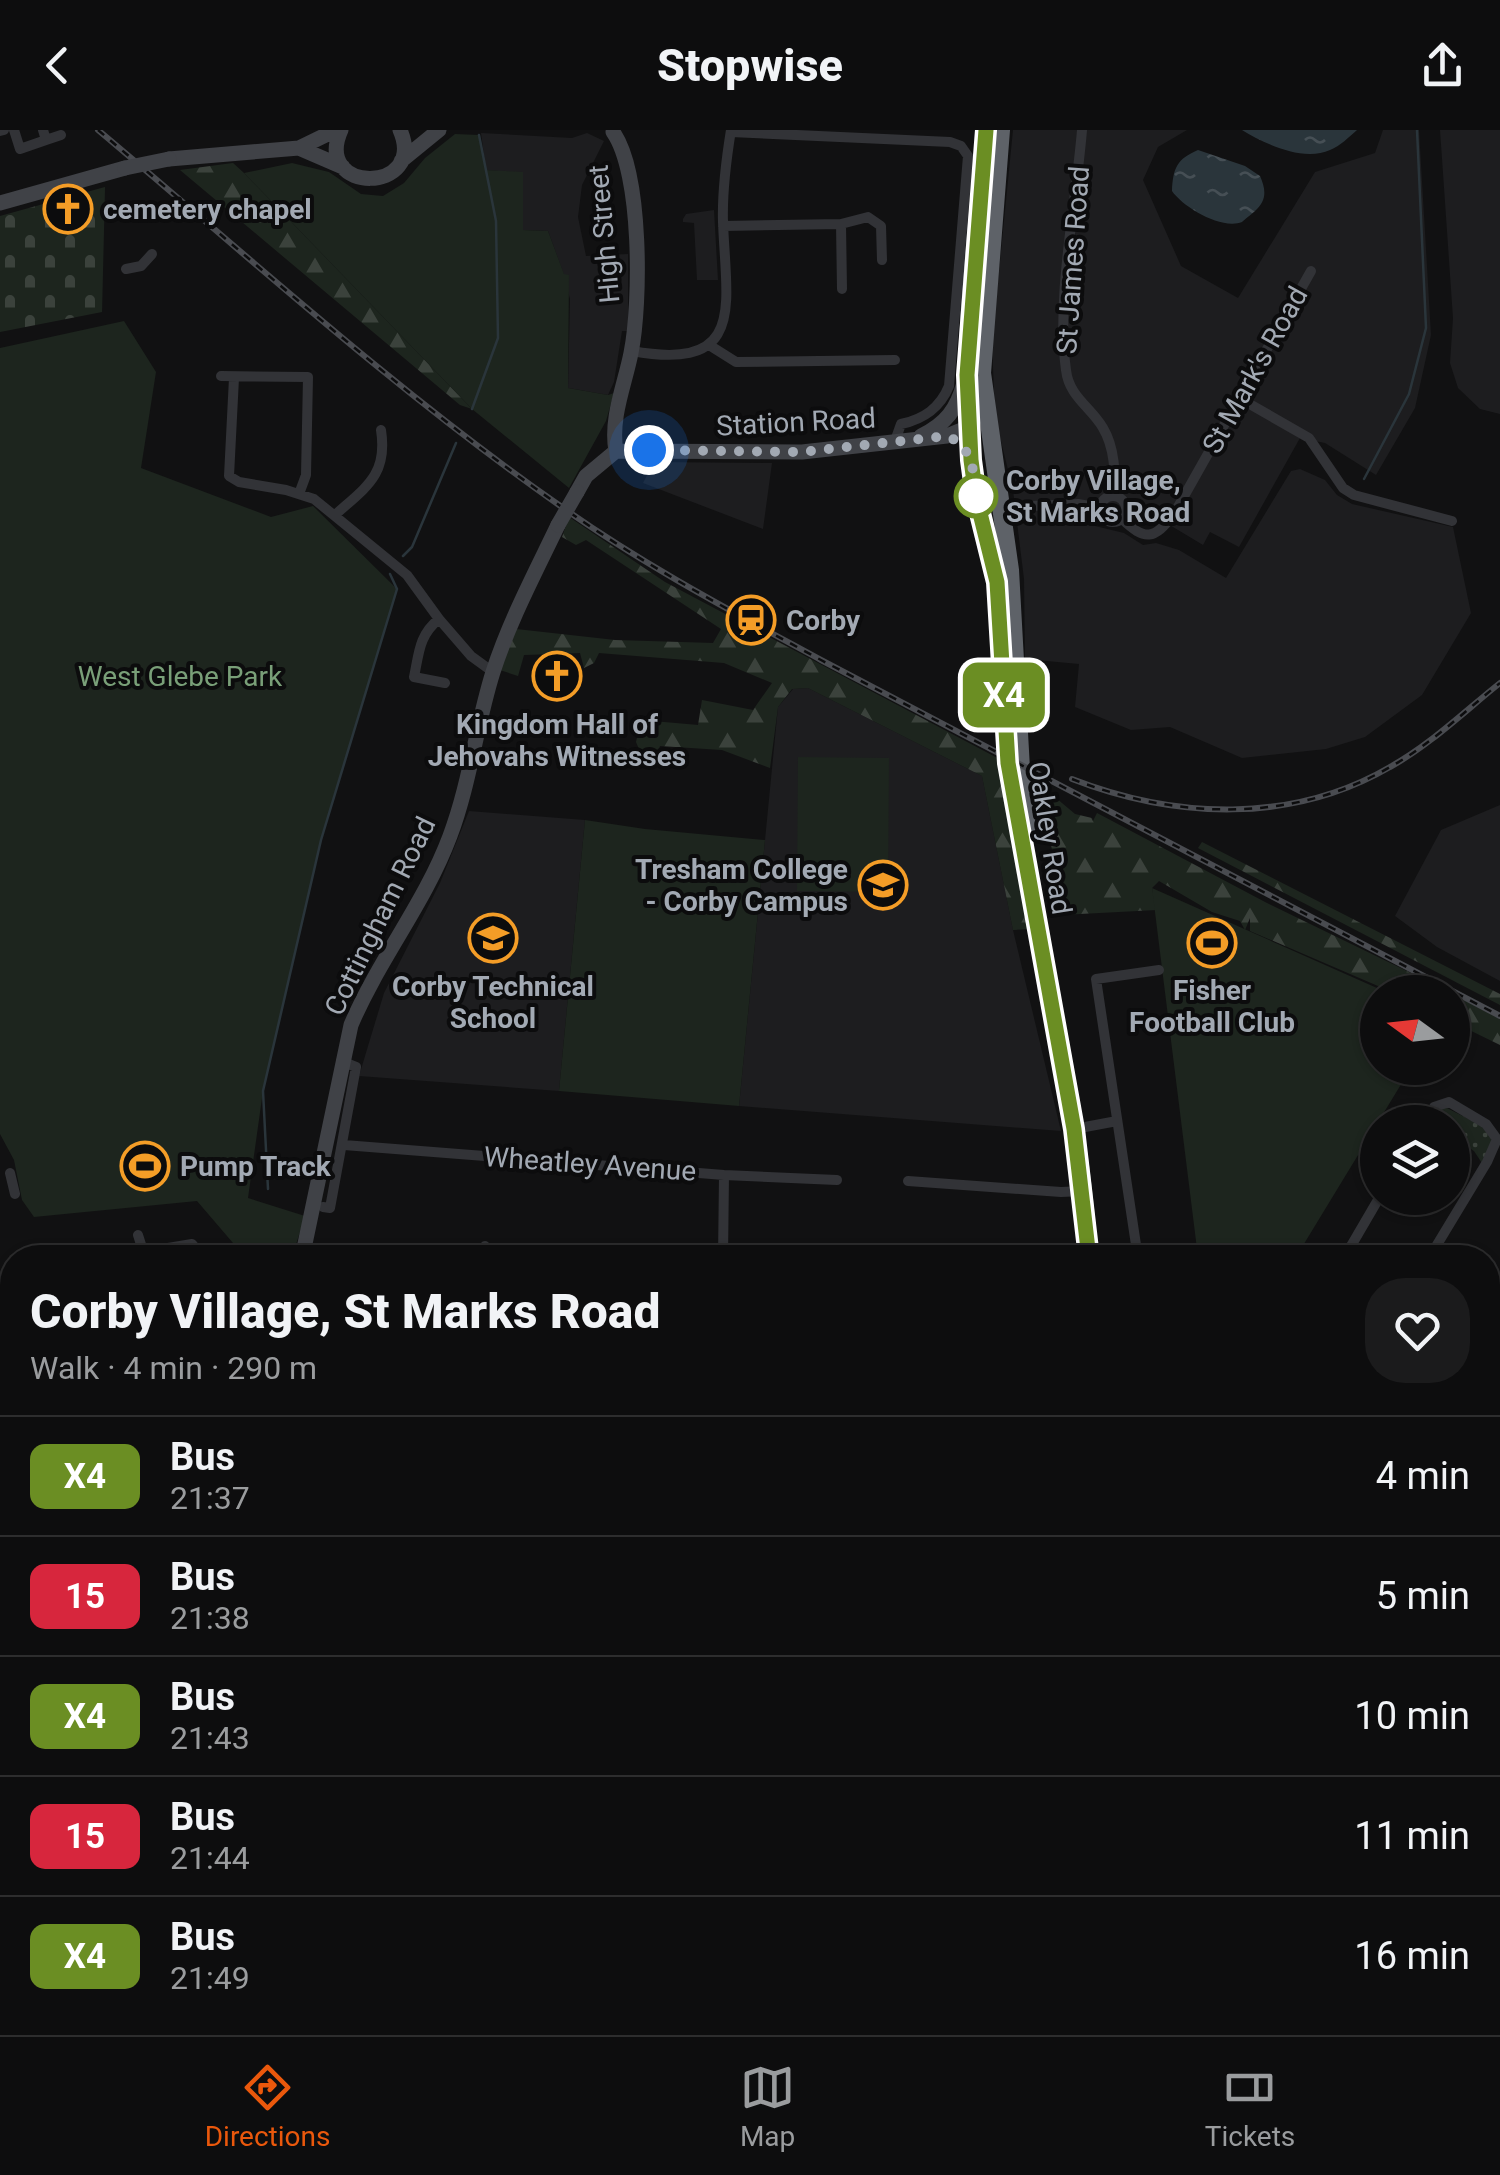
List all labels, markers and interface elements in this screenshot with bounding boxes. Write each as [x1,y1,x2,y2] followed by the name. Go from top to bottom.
[30,38,85,93] icon: back
[1415,38,1470,93] icon: share
[657,39,843,92] text: Stopwise
[582,163,626,305] street label: High Street
[1050,165,1096,355] street label: St James Road
[42,183,94,235] church icon: cemetery chapel
[103,193,312,226] place label: cemetery chapel
[1196,281,1314,459] street label: St Mark's Road
[715,401,877,443] street label: Station Road
[624,425,674,475] your location
[1006,464,1190,529] place label: Corby Village, St Marks Road
[955,475,997,517] marker: Corby Village, St Marks Road
[725,594,777,646] station icon: Corby
[786,604,861,637] place label: Corby
[531,650,583,702] church icon: Kingdom Hall of Jehovahs Witnesses
[78,660,283,693] park label: West Glebe Park
[959,662,1049,728] line badge: X4
[983,675,1025,716] text: X4
[428,708,686,773] place label: Kingdom Hall of Jehovahs Witnesses
[1022,759,1078,917] street label: Oakley Road
[318,811,442,1021] street label: Cottingham Road
[635,853,848,918] place label: Tresham College - Corby Campus
[857,859,909,911] school or university icon: Tresham College - Corby Campus
[467,912,519,964] school or university icon: Corby Technical School
[1186,917,1238,969] sports icon: Fisher Football Club
[392,970,594,1035] place label: Corby Technical School
[1129,974,1295,1039] place label: Fisher Football Club
[1360,975,1470,1085] north arrow
[1360,975,1470,1215] map controls
[1360,1105,1470,1215] button: layers
[119,1140,171,1192] sports icon: Pump Track
[483,1140,697,1188] street label: Wheatley Avenue
[180,1150,332,1183] place label: Pump Track
[1365,1278,1470,1383] button: heart
[30,1283,660,1340] text: Corby Village, St Marks Road
[30,1349,317,1387] text: Walk · 4 min · 290 m
[170,1435,235,1479] text: Bus
[1376,1454,1470,1498] text: 4 min
[64,1456,106,1497] text: X4
[170,1479,250,1517] text: 21:37
[170,1555,235,1599] text: Bus
[1376,1574,1470,1618] text: 5 min
[65,1576,105,1617] text: 15
[170,1599,250,1637] text: 21:38
[170,1675,235,1719] text: Bus
[1354,1694,1470,1738] text: 10 min
[64,1696,106,1737] text: X4
[170,1719,250,1757] text: 21:43
[170,1795,235,1839] text: Bus
[1354,1814,1470,1858] text: 11 min
[65,1816,105,1857] text: 15
[170,1839,250,1877] text: 21:44
[170,1915,235,1959] text: Bus
[1354,1934,1470,1978] text: 16 min
[64,1936,106,1977] text: X4
[170,1959,250,1997] text: 21:49
[205,2060,330,2153] tab: Directions
[740,2060,795,2153] tab: Map
[1205,2060,1295,2153] tab: Tickets

